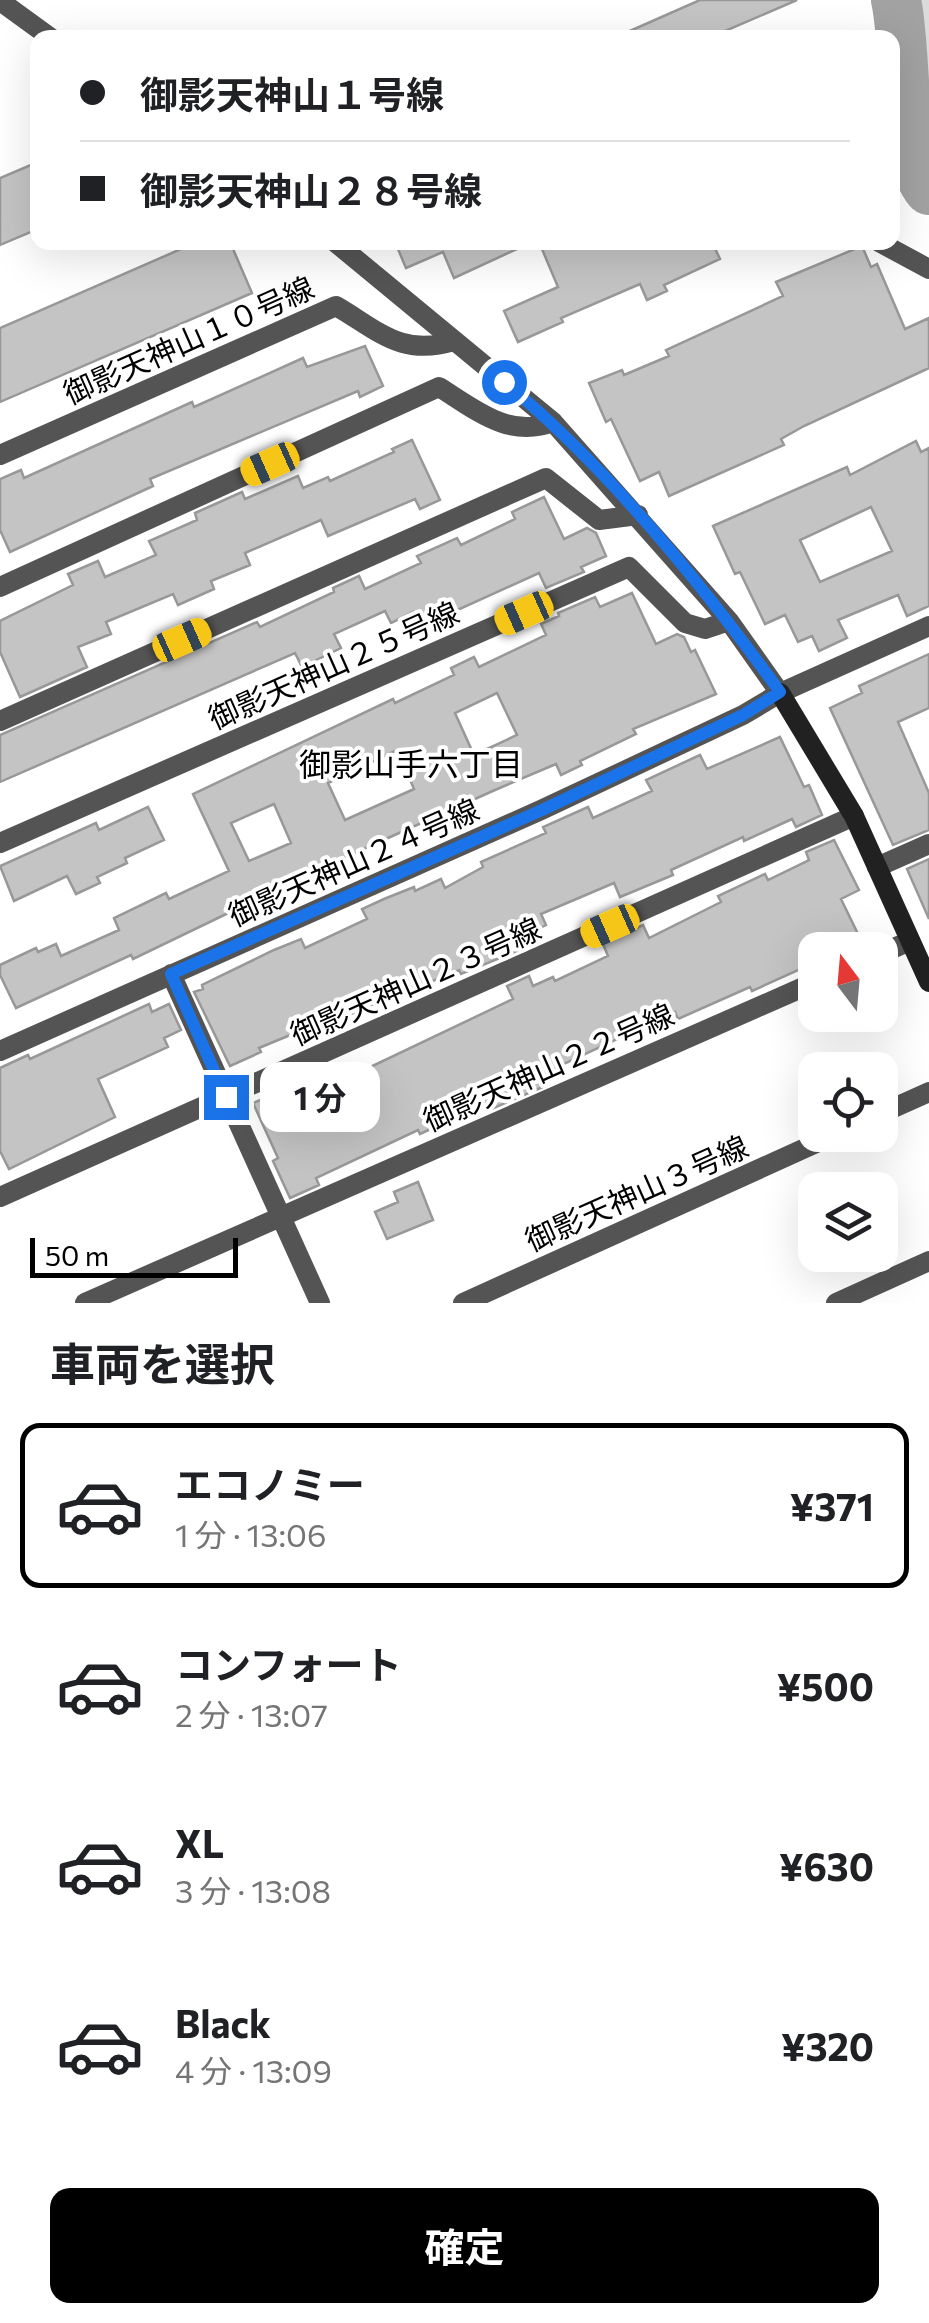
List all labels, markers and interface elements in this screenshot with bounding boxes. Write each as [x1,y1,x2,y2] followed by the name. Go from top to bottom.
[140,70,444,117] text: 御影天神山１号線
[140,166,482,213] text: 御影天神山２８号線
[57,267,319,411] street label: 御影天神山１０号線
[482,360,527,405] route start
[236,438,304,490] car
[490,587,558,639] car
[202,592,464,736] street label: 御影天神山２５号線
[148,614,216,666] car
[299,743,523,783] district label: 御影山手六丁目
[222,789,484,933] street label: 御影天神山２４号線
[576,900,644,952] car
[284,908,546,1052] street label: 御影天神山２３号線
[798,932,898,1032] north arrow
[798,932,898,1272] map controls
[417,994,679,1138] street label: 御影天神山２２号線
[798,1052,898,1152] button: locate
[261,1062,381,1132] callout: 1 分
[204,1075,249,1120] route end
[294,1077,346,1117] text: 1 分
[519,1126,753,1258] street label: 御影天神山３号線
[798,1172,898,1272] button: layers
[30,1233,238,1278] scale bar
[45,1238,109,1272] text: 50 m
[50,1335,275,1390] text: 車両を選択
[175,1460,365,1507] text: エコノミー
[55,1461,145,1551] icon: car
[790,1482,874,1529] text: ¥371
[175,1514,326,1554] text: 1 分 · 13:06
[175,1640,402,1687] text: コンフォート
[55,1641,145,1731] icon: car
[777,1662,874,1709] text: ¥500
[175,1694,328,1734] text: 2 分 · 13:07
[175,1819,224,1866] text: XL
[55,1821,145,1911] icon: car
[779,1842,874,1889] text: ¥630
[175,1870,331,1910] text: 3 分 · 13:08
[175,1999,271,2046] text: Black
[55,2001,145,2091] icon: car
[781,2022,874,2069] text: ¥320
[175,2050,332,2090] text: 4 分 · 13:09
[50,2188,879,2303] button: 確定

